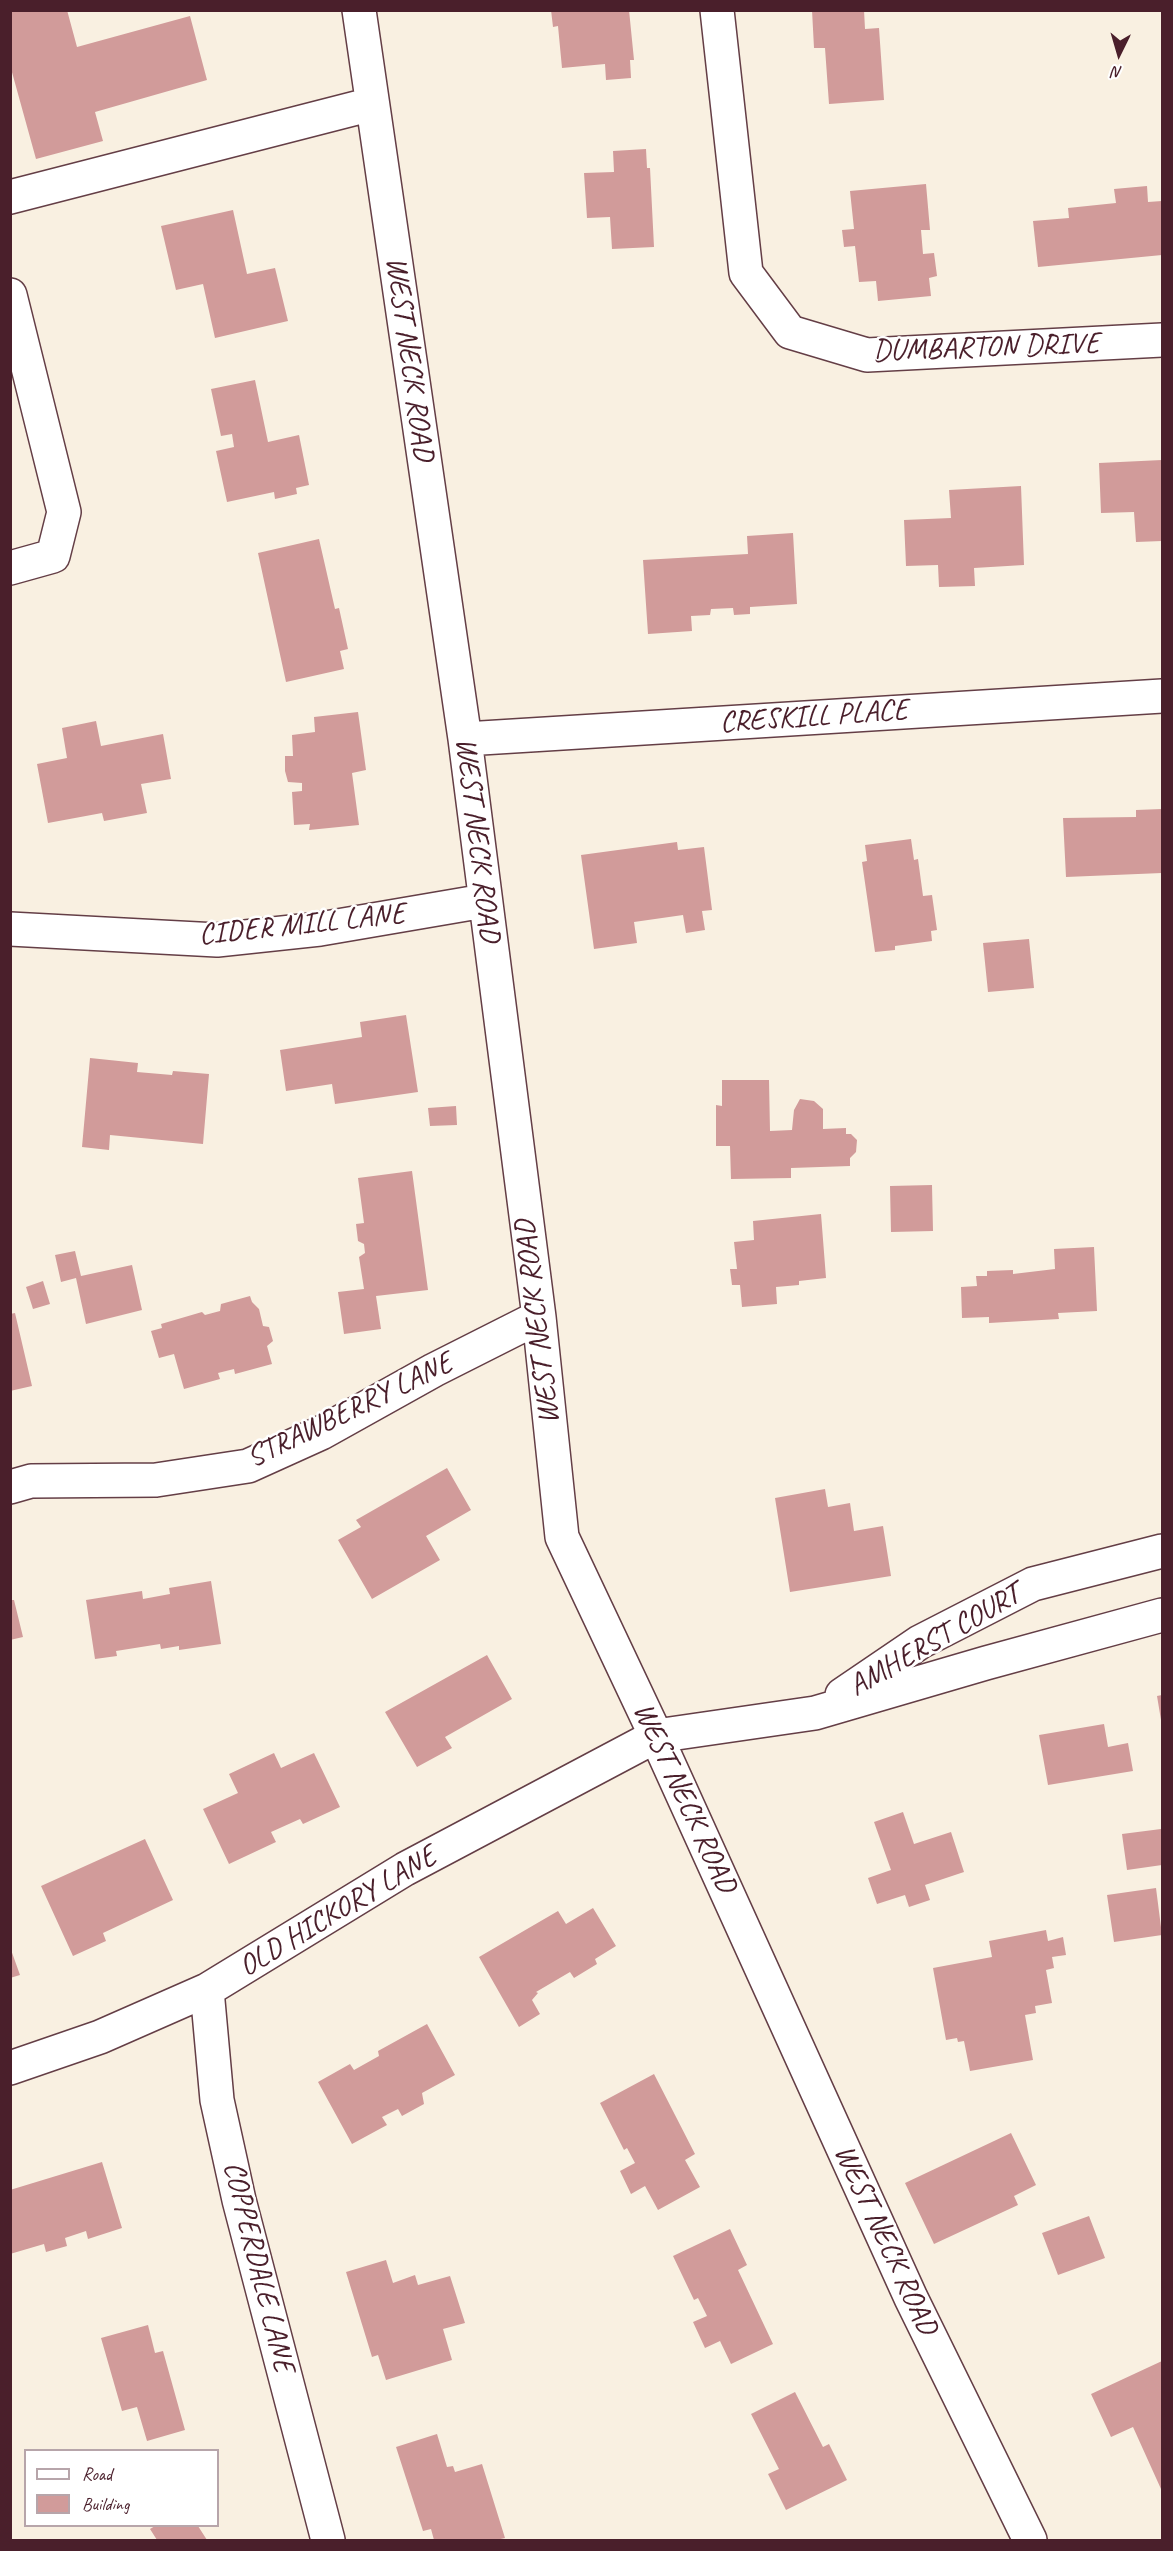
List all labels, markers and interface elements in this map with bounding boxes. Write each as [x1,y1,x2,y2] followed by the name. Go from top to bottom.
[1089,24,1149,84] north arrow
[1112,62,1123,82] text: N
[377,255,441,463] street label: WEST NECK ROAD
[872,326,1100,370] street label: DUMBARTON DRIVE
[719,692,909,742] street label: CRESKILL PLACE
[447,736,507,944] street label: WEST NECK ROAD
[197,896,407,954] street label: CIDER MILL LANE
[508,1218,568,1426] street label: WEST NECK ROAD
[241,1346,459,1476] street label: STRAWBERRY LANE
[843,1577,1027,1705] street label: AMHERST COURT
[624,1697,744,1899] street label: WEST NECK ROAD
[233,1839,443,1985] street label: OLD HICKORY LANE
[825,2139,945,2341] street label: WEST NECK ROAD
[214,2158,302,2376] street label: COPPERDALE LANE
[24,2449,219,2527] legend
[82,2463,112,2485] text: Road
[82,2493,129,2515] text: Building

